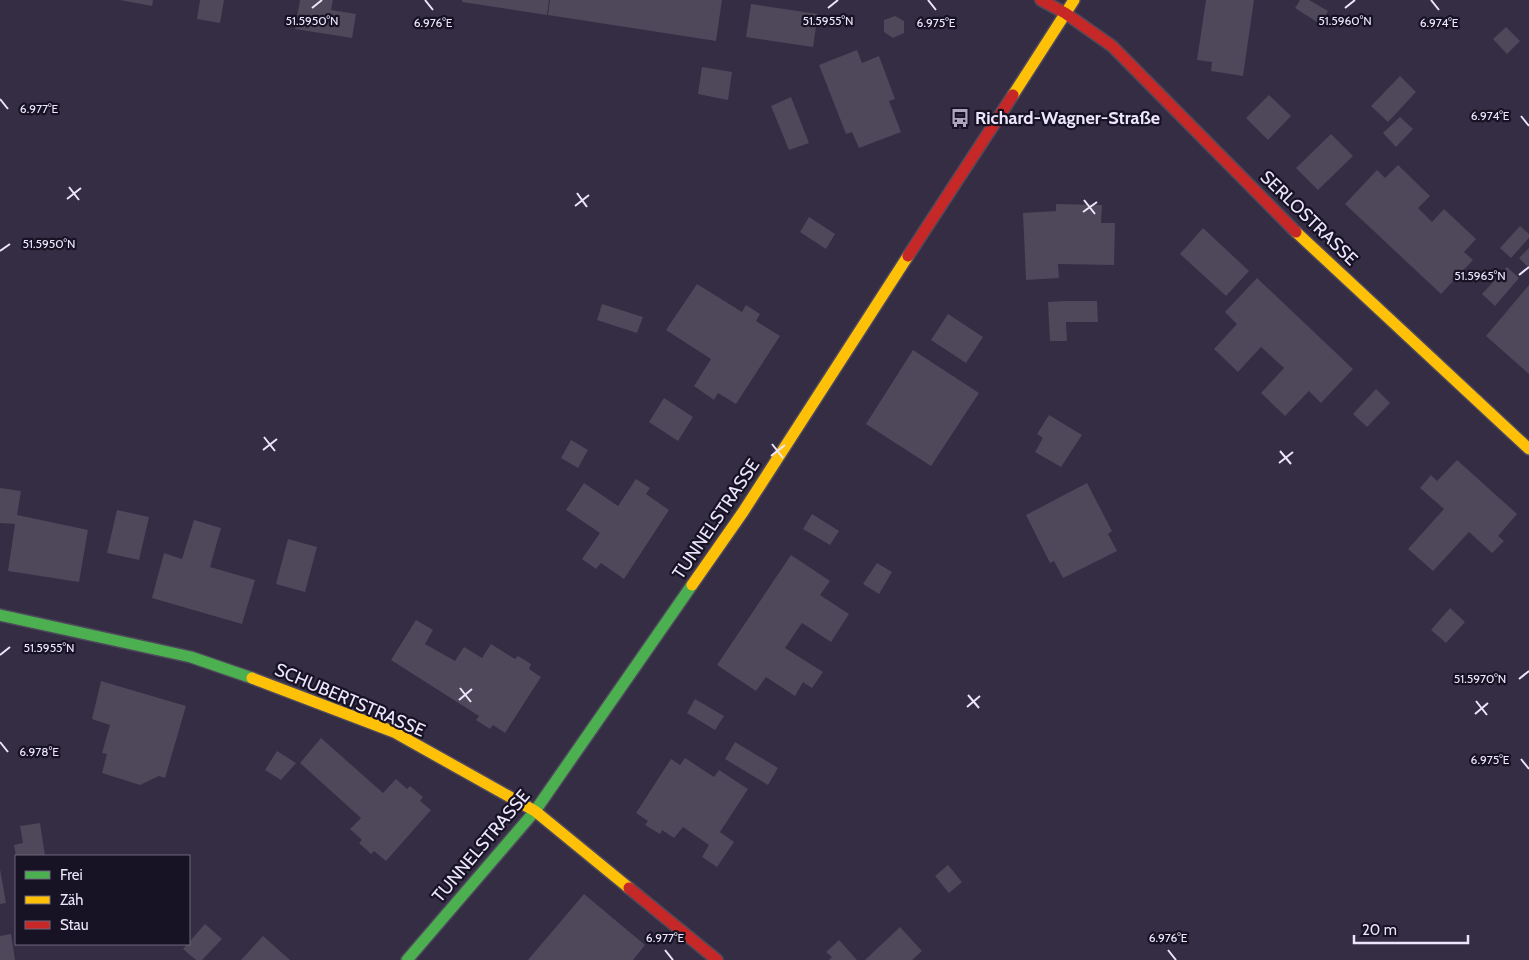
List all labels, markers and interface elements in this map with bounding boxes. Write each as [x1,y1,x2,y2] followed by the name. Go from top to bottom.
[285,13,339,28] text: 51.5950°N
[802,13,854,28] text: 51.5955°N
[1318,13,1372,28] text: 51.5960°N
[414,15,453,30] text: 6.976°E
[917,15,956,30] text: 6.975°E
[1420,15,1459,30] text: 6.974°E
[20,101,59,116] text: 6.977°E
[949,107,971,129] bus stop icon: Richard-Wagner-Straße
[975,107,1160,129] place label: Richard-Wagner-Straße
[1471,108,1510,123] text: 6.974°E
[1256,166,1362,270] street label: SERLOSTRASSE
[22,236,76,251] text: 51.5950°N
[1454,268,1506,283] text: 51.5965°N
[668,455,764,583] street label: TUNNELSTRASSE
[23,640,75,655] text: 51.5955°N
[271,658,429,742] street label: SCHUBERTSTRASSE
[1454,671,1506,686] text: 51.5970°N
[19,744,59,759] text: 6.978°E
[1471,752,1510,767] text: 6.975°E
[428,785,534,907] street label: TUNNELSTRASSE
[15,855,190,945] legend
[60,866,83,884] text: Frei
[60,891,83,909] text: Zäh
[1354,912,1468,944] scale bar
[60,916,89,934] text: Stau
[1362,921,1397,939] text: 20 m
[646,930,685,945] text: 6.977°E
[1149,930,1188,945] text: 6.976°E

